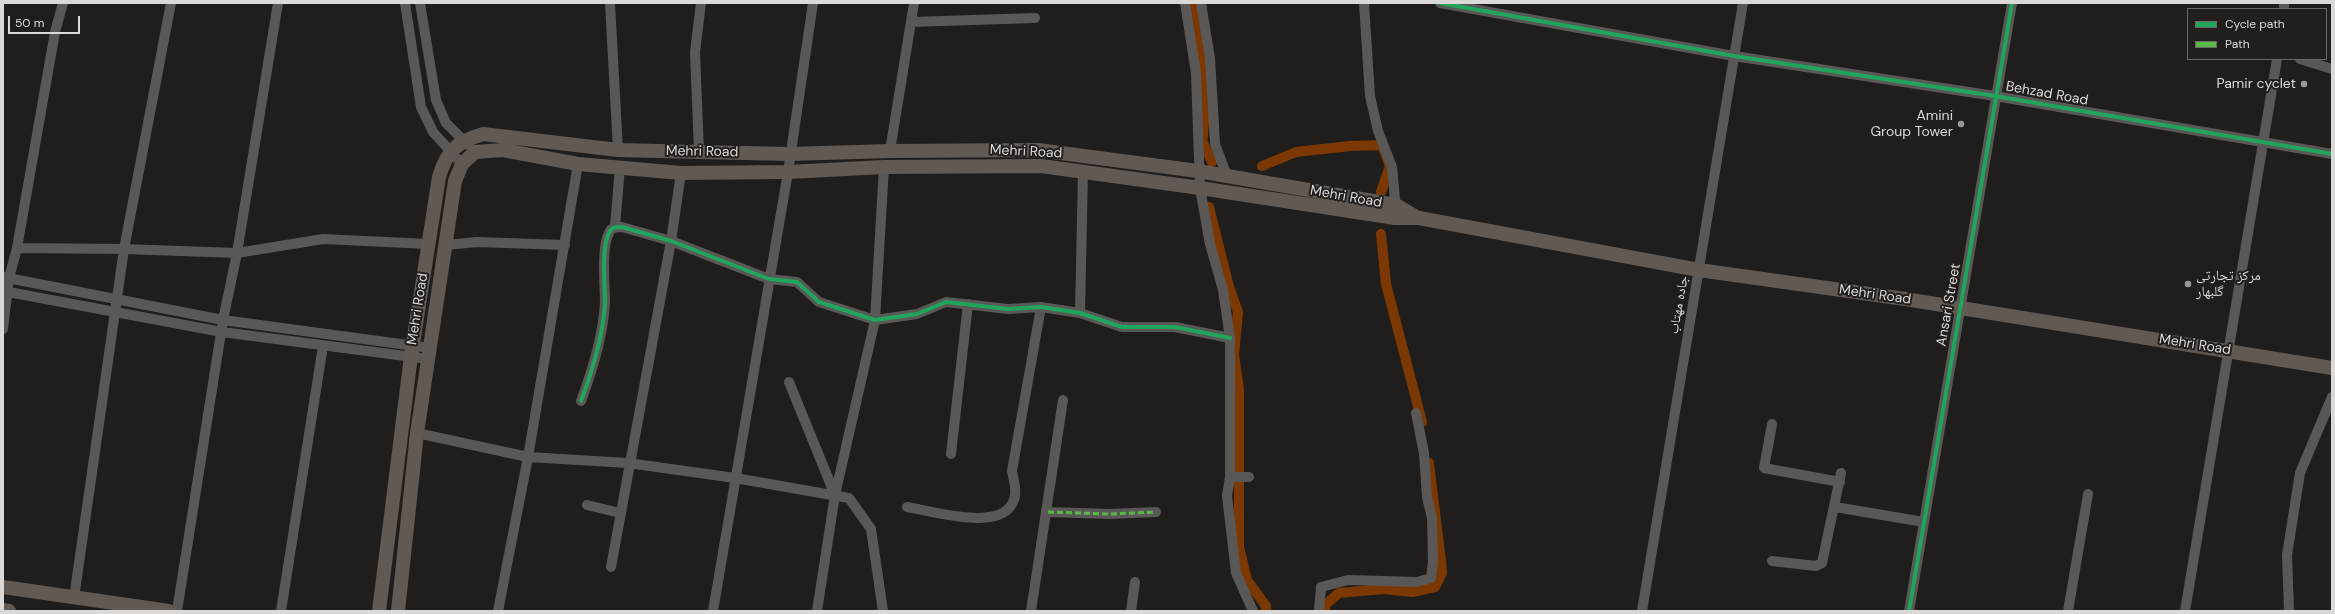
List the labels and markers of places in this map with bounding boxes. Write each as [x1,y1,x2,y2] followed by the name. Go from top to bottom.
[2216,76,2296,92] place label: Pamir cyclet
[2299,79,2309,89] marker: Pamir cyclet
[1870,108,1953,140] place label: Amini Group Tower
[1956,119,1966,129] marker: Amini Group Tower
[2196,268,2261,300] place label: مرکز تجارتی گلبهار
[2183,279,2193,289] marker: مرکز تجارتی گلبهار

